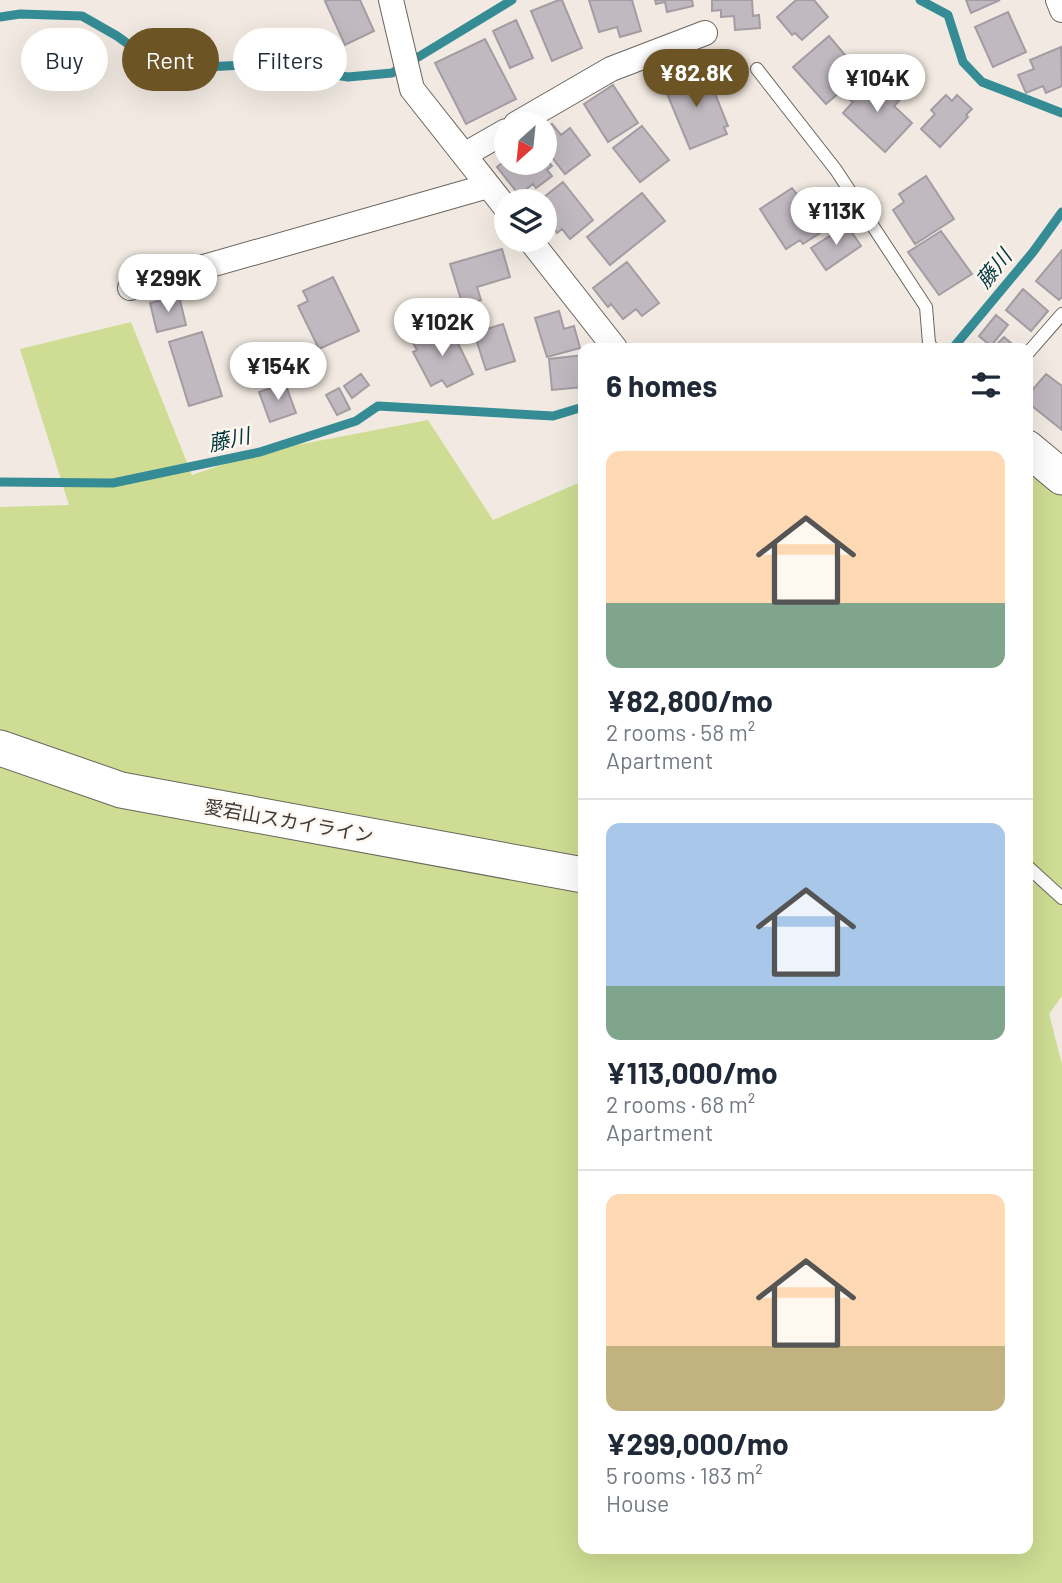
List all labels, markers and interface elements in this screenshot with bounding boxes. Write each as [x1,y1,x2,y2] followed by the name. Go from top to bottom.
[21,28,108,91] chip: Buy
[122,28,219,91] chip: Rent
[233,28,347,91] chip: Filters
[639,50,753,109] pin: ¥82.8K
[828,54,926,114] pin: ¥104K
[659,58,733,86] text: ¥82.8K
[844,63,910,91] text: ¥104K
[494,112,556,175] north arrow
[494,112,557,252] map controls
[787,188,885,247] pin: ¥113K
[494,189,557,252] button: layers
[806,196,866,224] text: ¥113K
[970,242,1017,292] water label: 藤川
[119,254,217,314] pin: ¥299K
[134,263,202,291] text: ¥299K
[393,298,491,358] pin: ¥102K
[410,307,474,335] text: ¥102K
[229,342,327,402] pin: ¥154K
[246,351,310,379] text: ¥154K
[967,366,1005,404] icon: filters
[606,367,717,403] text: 6 homes
[206,422,254,455] water label: 藤川
[743,497,869,623] icon: home
[606,682,773,718] text: ¥82,800/mo
[606,718,755,746] text: 2 rooms · 58 m²
[606,746,713,774] text: Apartment
[203,794,375,847] street label: 愛宕山スカイライン
[743,869,869,995] icon: home
[606,1054,778,1090] text: ¥113,000/mo
[606,1090,755,1118] text: 2 rooms · 68 m²
[606,1118,713,1146] text: Apartment
[743,1240,869,1366] icon: home
[606,1425,789,1461] text: ¥299,000/mo
[606,1461,763,1489] text: 5 rooms · 183 m²
[606,1489,669,1517] text: House

